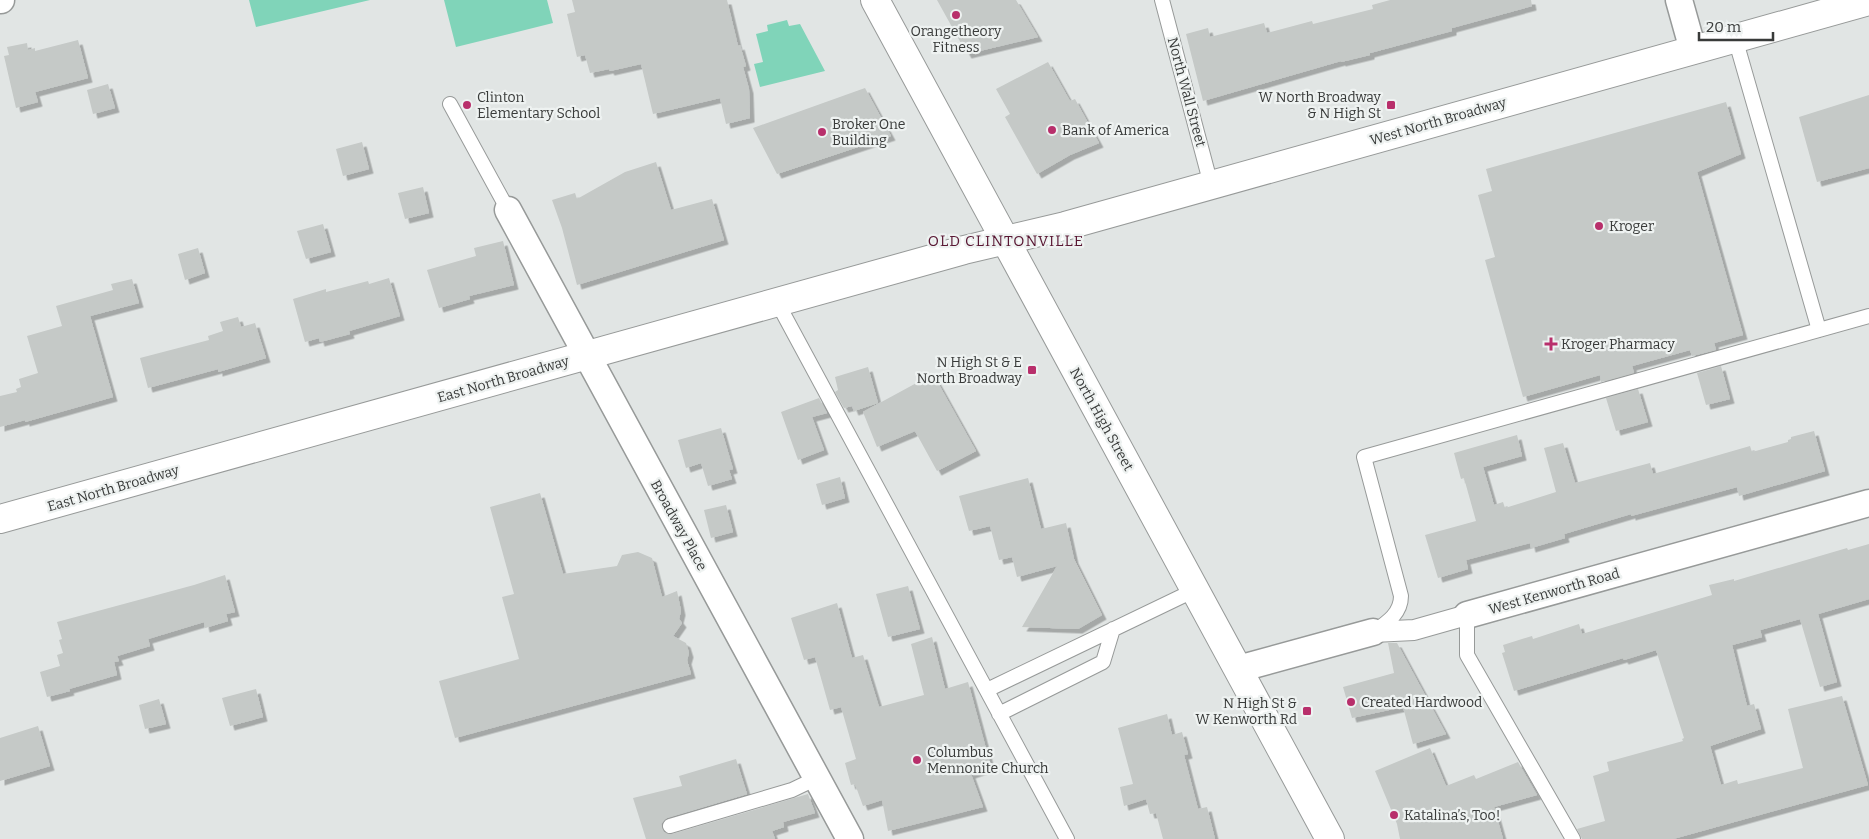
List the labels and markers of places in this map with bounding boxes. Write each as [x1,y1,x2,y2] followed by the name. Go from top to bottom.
[950,9,962,21] marker: Orangetheory Fitness
[911,23,1002,56] place label: Orangetheory Fitness
[477,89,600,122] place label: Clinton Elementary School
[1258,89,1382,122] place label: W North Broadway & N High St
[461,99,473,111] marker: Clinton Elementary School
[1385,99,1397,111] marker: W North Broadway & N High St
[832,116,905,149] place label: Broker One Building
[1062,122,1169,139] place label: Bank of America
[1046,124,1058,136] marker: Bank of America
[816,126,828,138] marker: Broker One Building
[1609,218,1654,235] place label: Kroger
[1593,220,1605,232] marker: Kroger
[1561,336,1675,353] place label: Kroger Pharmacy
[1545,338,1557,350] marker: Kroger Pharmacy
[917,354,1023,387] place label: N High St & E North Broadway
[1026,364,1038,376] marker: N High St & E North Broadway
[1361,694,1482,711] place label: Created Hardwood
[1196,695,1297,728] place label: N High St & W Kenworth Rd
[1345,696,1357,708] marker: Created Hardwood
[1301,705,1313,717] marker: N High St & W Kenworth Rd
[927,744,1049,777] place label: Columbus Mennonite Church
[911,754,923,766] marker: Columbus Mennonite Church
[1404,807,1500,824] place label: Katalina’s, Too!
[1388,809,1400,821] marker: Katalina’s, Too!

